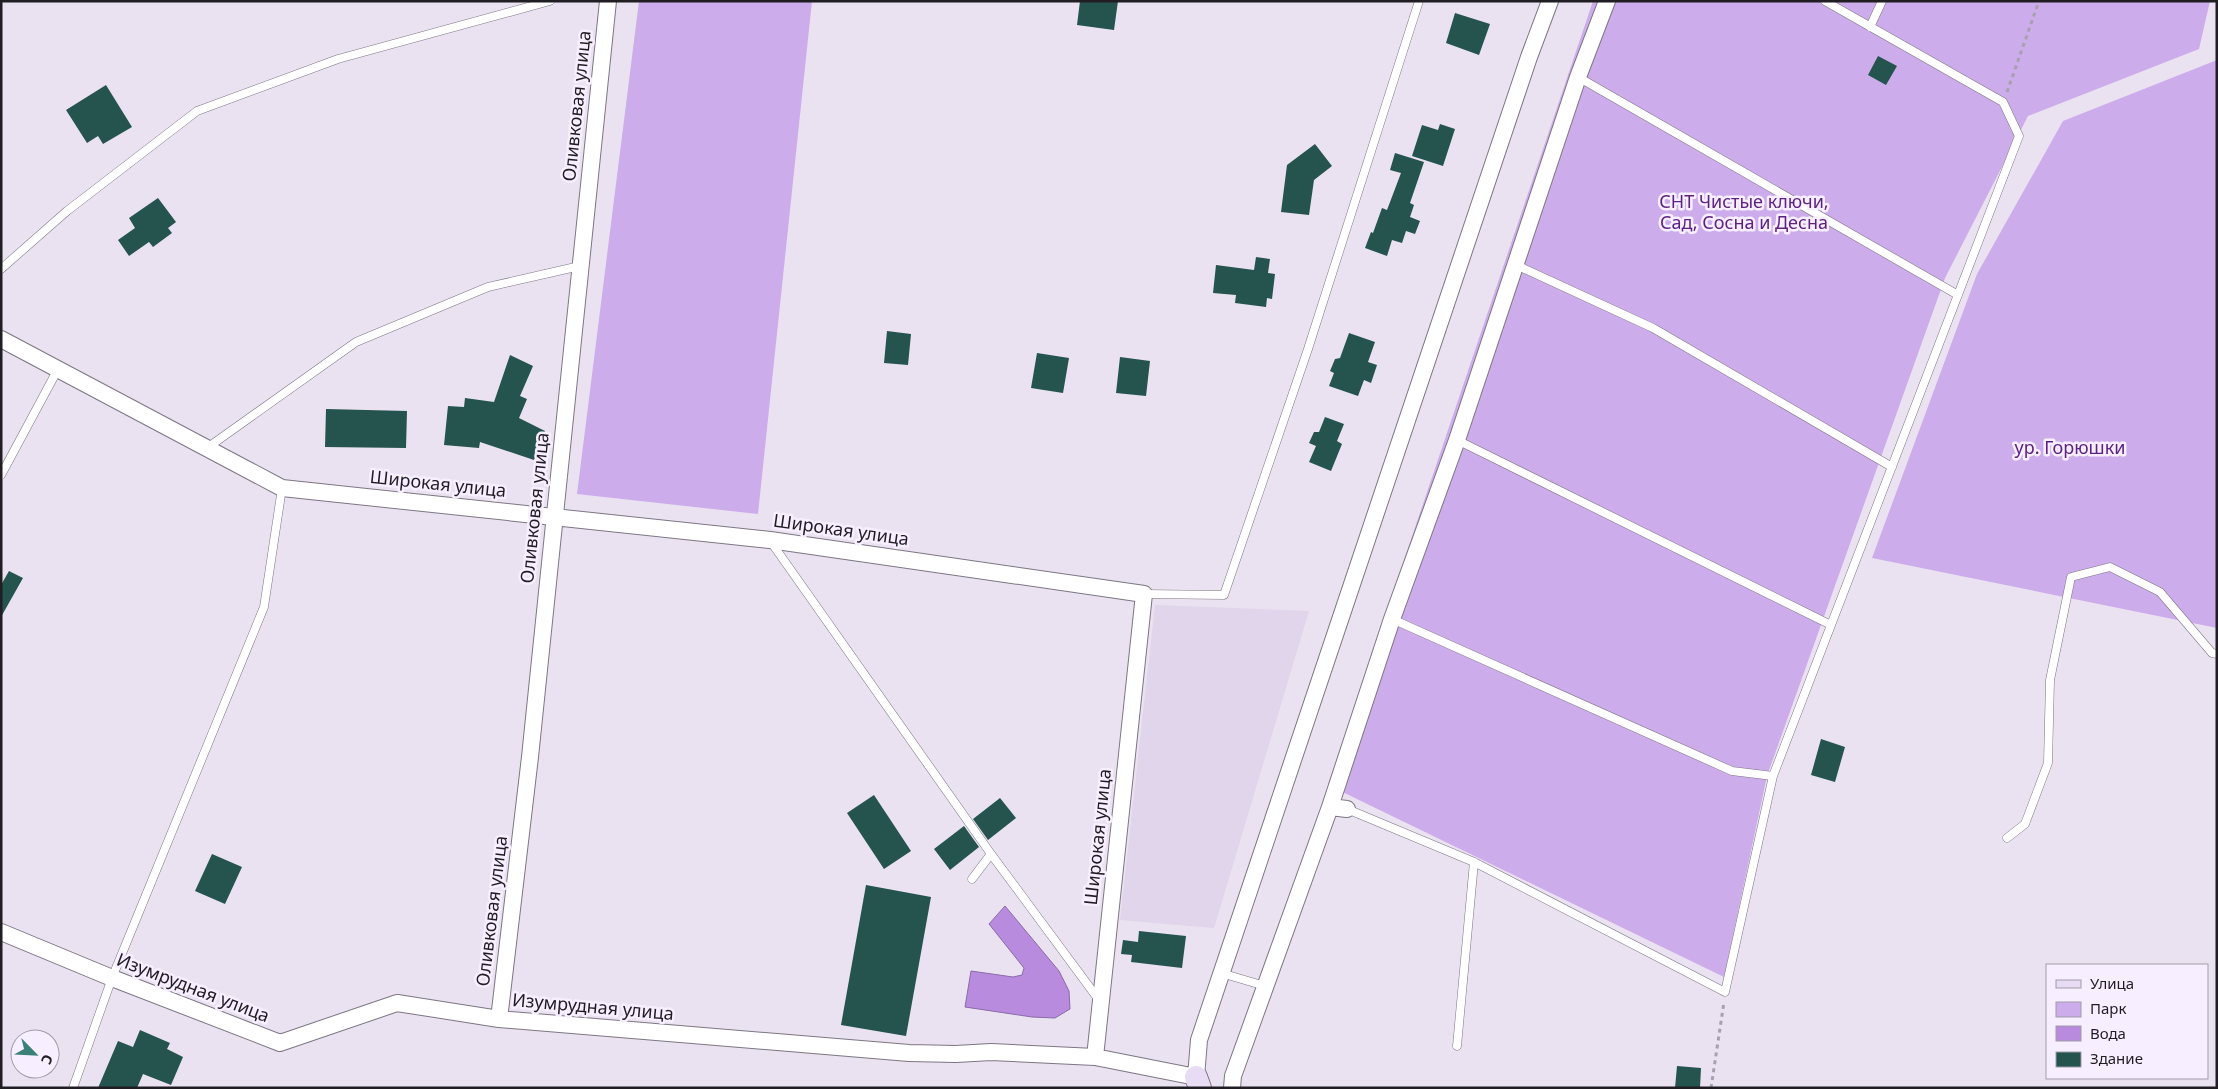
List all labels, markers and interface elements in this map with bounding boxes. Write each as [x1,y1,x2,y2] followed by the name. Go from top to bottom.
[556,29,596,183] street label: Оливковая улица
[1659,189,1829,234] park label: СНТ Чистые ключи, Сад, Сосна и Десна
[514,431,554,585] street label: Оливковая улица
[2015,435,2125,459] park label: ур. Горюшки
[369,464,507,502] street label: Широкая улица
[772,508,911,550] street label: Широкая улица
[1078,768,1116,906] street label: Широкая улица
[470,834,512,988] street label: Оливковая улица
[113,947,273,1027] street label: Изумрудная улица
[2046,964,2208,1079] legend
[2090,973,2134,993] text: Улица
[511,987,675,1025] street label: Изумрудная улица
[2090,998,2126,1018] text: Парк
[2090,1023,2126,1043] text: Вода
[10,1029,60,1079] north arrow
[2090,1048,2143,1068] text: Здание
[37,1052,58,1067] text: С

